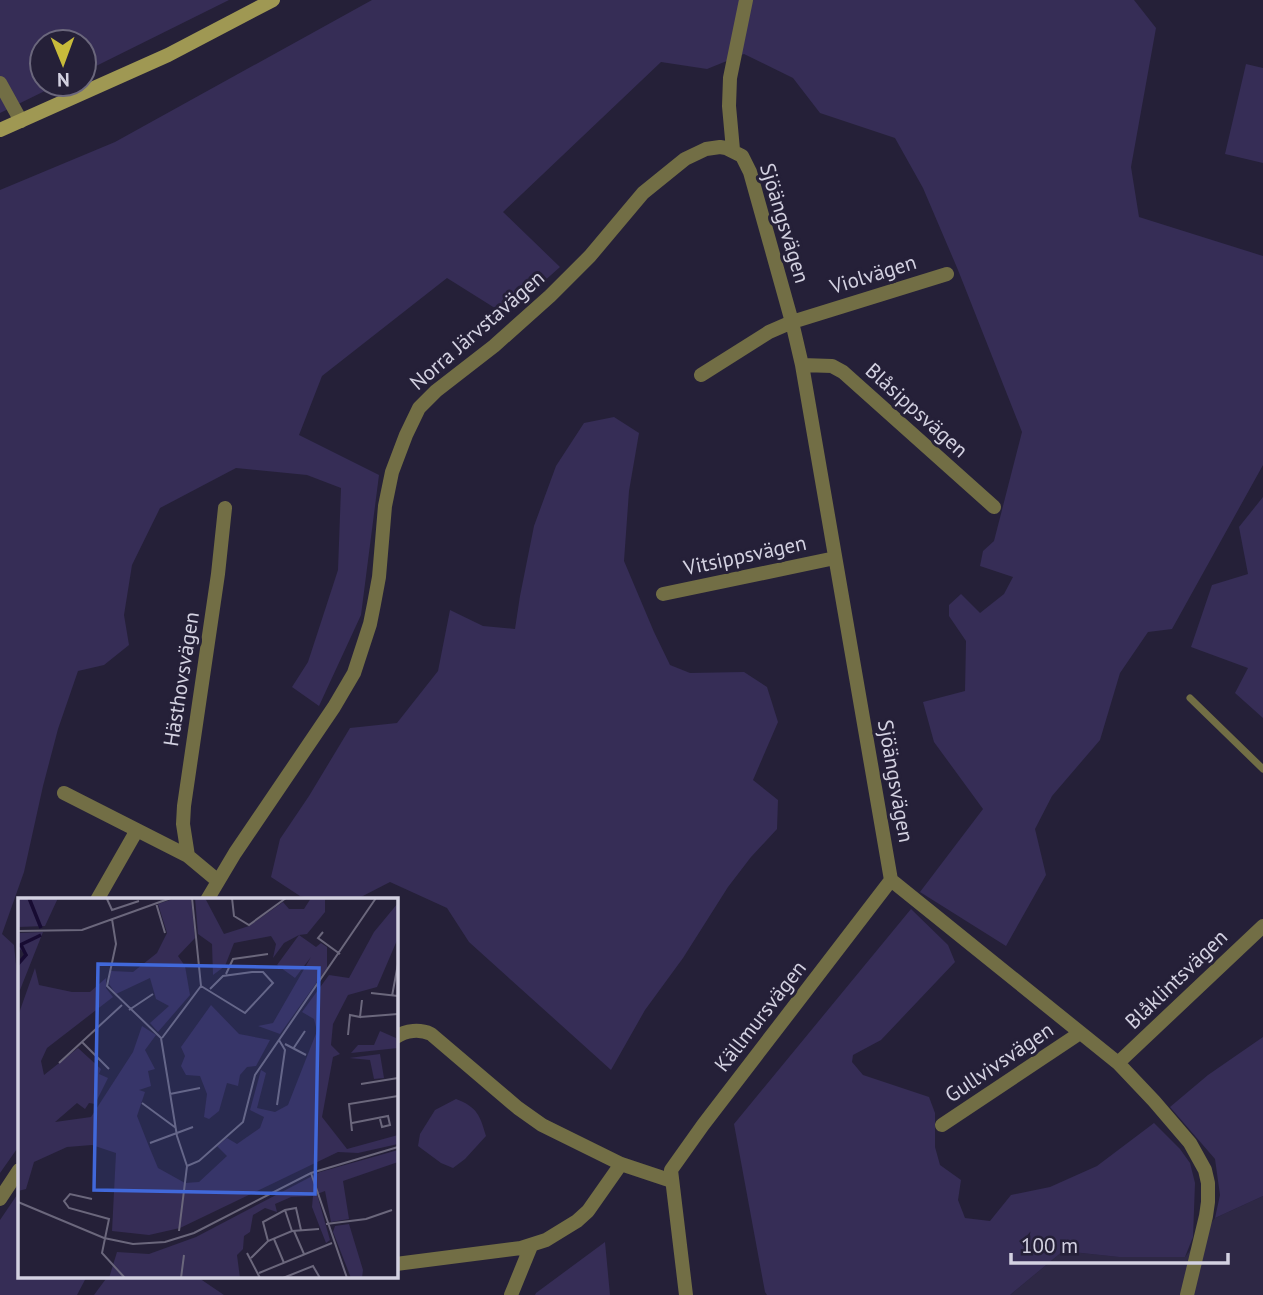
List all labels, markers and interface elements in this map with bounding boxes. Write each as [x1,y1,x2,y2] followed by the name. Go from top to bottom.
[28,28,98,98] north arrow
[57,68,70,92] text: N
[754,160,816,286] street label: Sjöängsvägen
[826,248,919,300] street label: Violvägen
[404,264,550,396] street label: Norra Järvstavägen
[860,357,974,463] street label: Blåsippsvägen
[680,529,809,581] street label: Vitsippsvägen
[157,610,205,748] street label: Hästhovsvägen
[872,718,920,844] street label: Sjöängsvägen
[18,898,397,1278] inset map
[1119,923,1233,1035] street label: Blåklintsvägen
[708,955,812,1077] street label: Källmursvägen
[940,1016,1058,1108] street label: Gullvivsvägen
[1011,1222,1228,1266] scale bar
[1021,1232,1078,1259] text: 100 m

